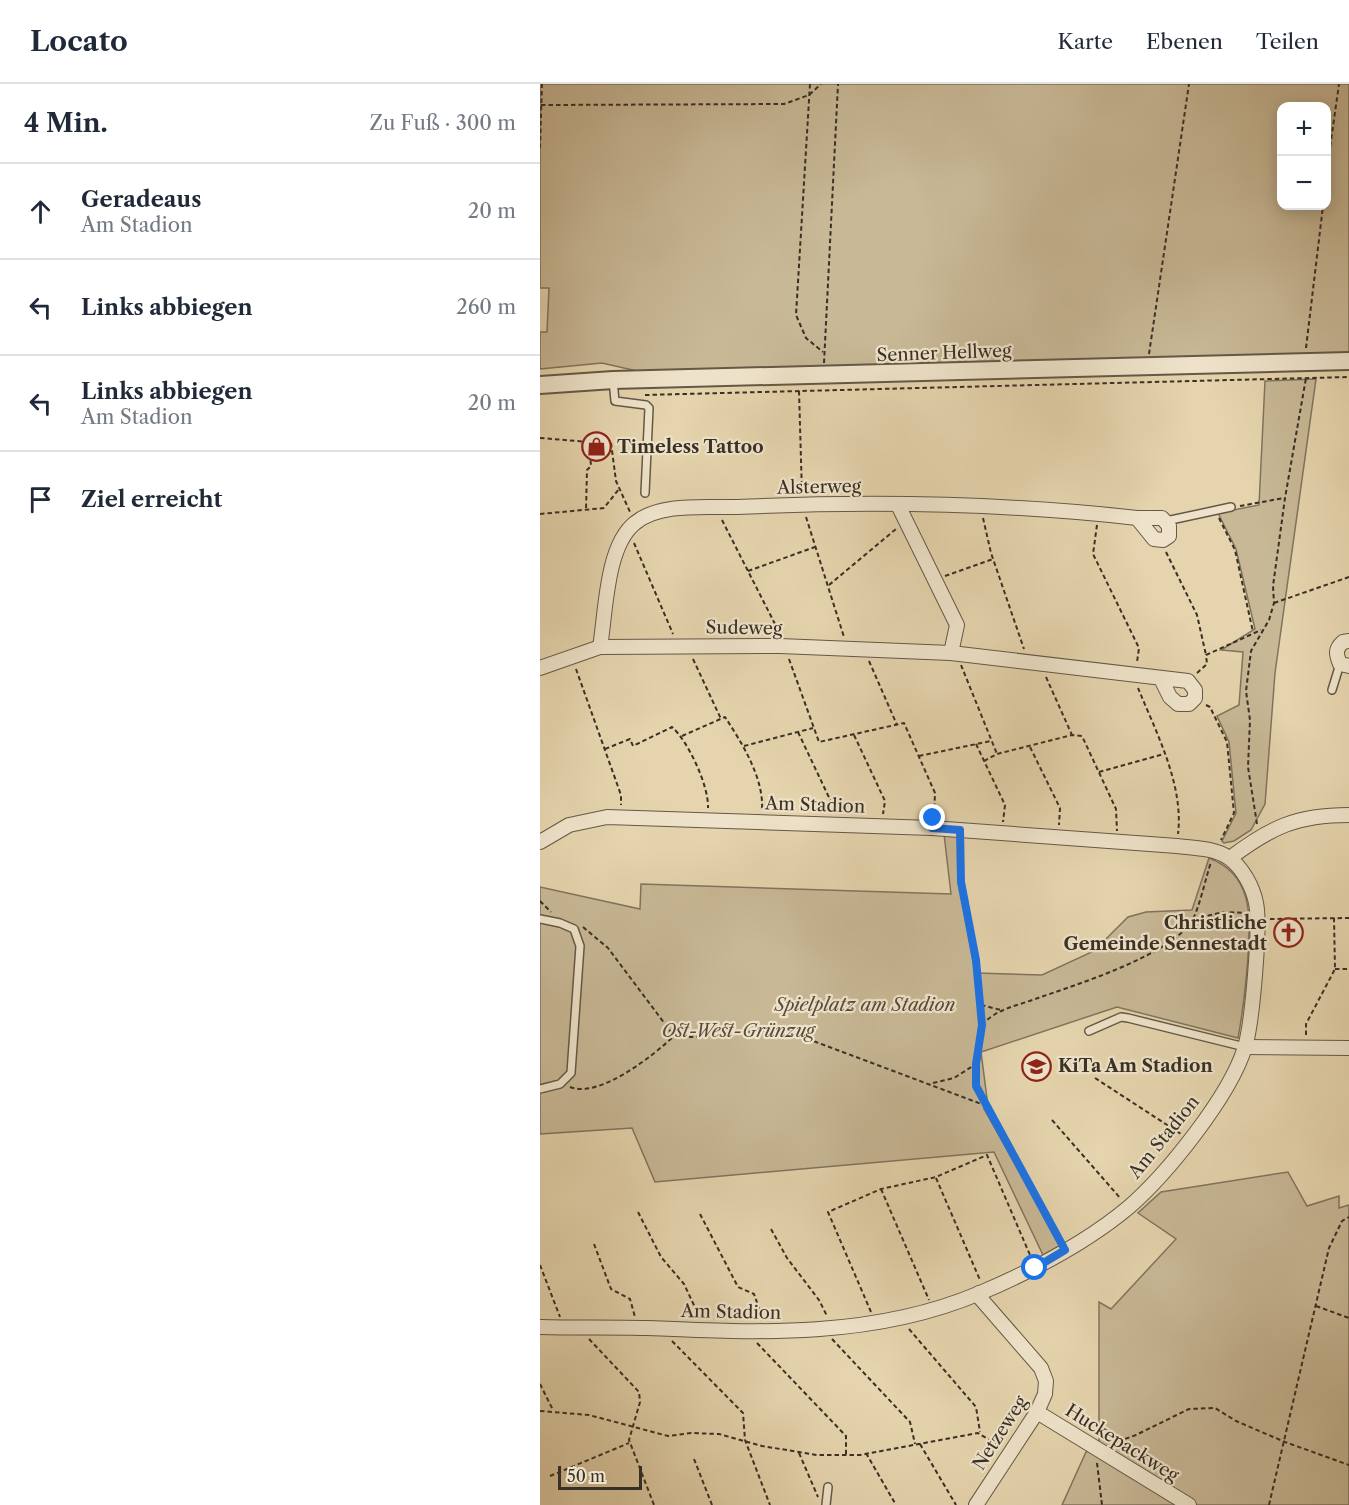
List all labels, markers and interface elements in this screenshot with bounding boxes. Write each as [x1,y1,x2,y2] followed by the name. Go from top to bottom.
[30,24,128,58] text: Locato
[1058,29,1113,54] text: Karte
[1146,29,1223,54] text: Ebenen
[1256,29,1319,54] text: Teilen
[1277,102,1331,210] map controls
[1277,102,1331,156] button: +
[24,107,108,139] text: 4 Min.
[370,111,516,135] text: Zu Fuß · 300 m
[1277,156,1331,210] button: −
[81,186,201,213] text: Geradeaus
[24,195,57,228] icon: ahead
[468,199,516,223] text: 20 m
[81,213,192,237] text: Am Stadion
[24,291,57,324] icon: left
[81,294,253,321] text: Links abbiegen
[456,295,516,319] text: 260 m
[876,340,1012,366] street label: Senner Hellweg
[81,378,253,405] text: Links abbiegen
[24,387,57,420] icon: left
[468,391,516,415] text: 20 m
[81,405,192,429] text: Am Stadion
[580,431,612,463] shop icon: Timeless Tattoo
[617,436,764,458] place label: Timeless Tattoo
[776,475,862,499] street label: Alsterweg
[24,483,57,516] icon: arrive
[81,486,222,513] text: Ziel erreicht
[705,616,783,640] street label: Sudeweg
[764,792,865,818] street label: Am Stadion
[919,804,945,830] route end
[1063,912,1268,955] place label: Christliche Gemeinde Sennestadt
[1272,917,1304,949] church icon: Christliche Gemeinde Sennestadt
[774,994,955,1016] park label: Spielplatz am Stadion
[661,1020,816,1042] park label: Ost-West-Grünzug
[1021,1050,1053,1082] school or university icon: KiTa Am Stadion
[1058,1055,1213,1077] place label: KiTa Am Stadion
[1123,1091,1204,1184] street label: Am Stadion
[1021,1254,1047,1280] route start
[680,1300,781,1324] street label: Am Stadion
[968,1391,1032,1474] street label: Netzeweg
[1061,1399,1183,1487] street label: Huckepackweg
[558,1463,642,1490] scale bar
[567,1466,605,1486] text: 50 m

